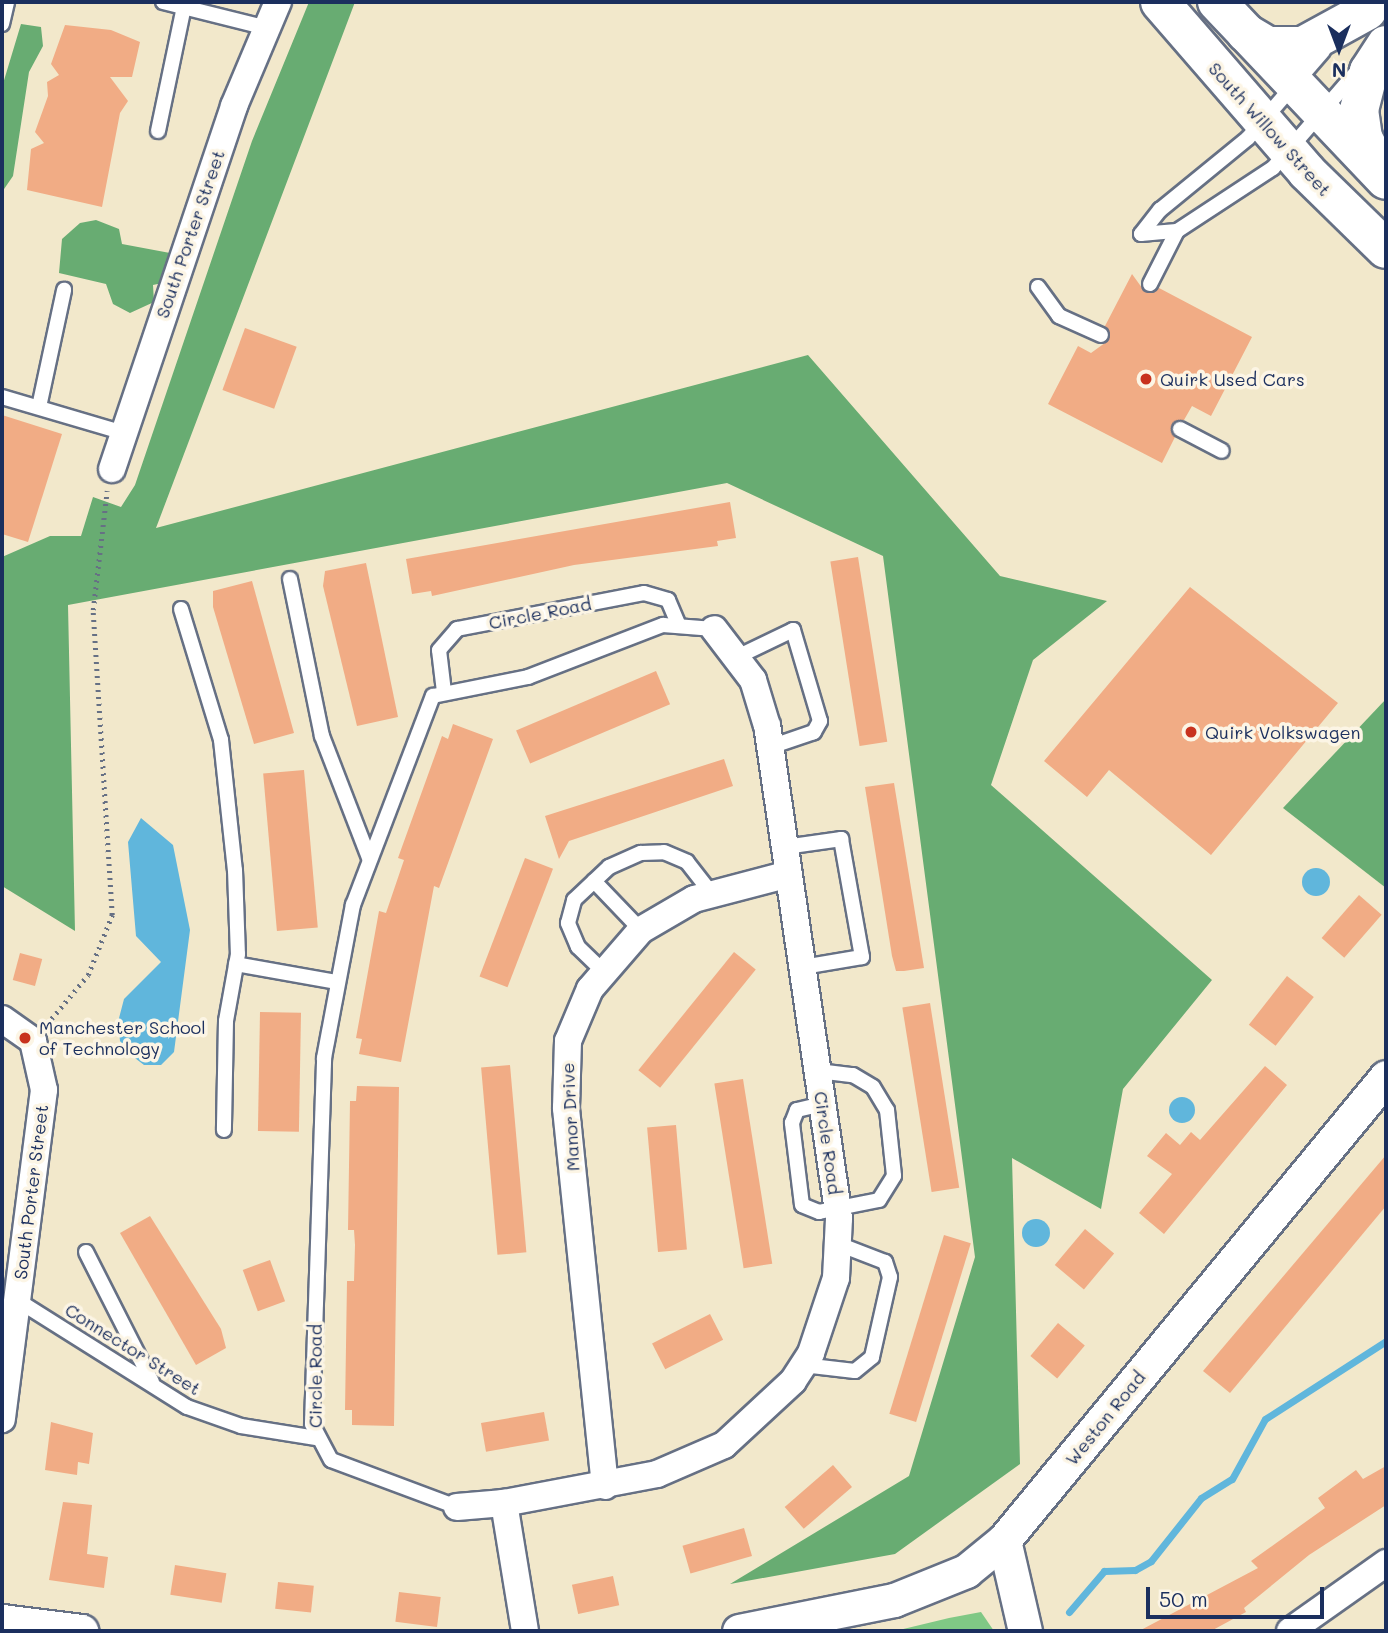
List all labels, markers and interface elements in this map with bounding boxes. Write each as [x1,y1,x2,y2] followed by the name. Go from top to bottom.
[1304,14,1374,84] north arrow
[1204,58,1336,200] street label: South Willow Street
[1332,58,1346,83] text: N
[151,147,229,321] street label: South Porter Street
[1160,368,1305,390] place label: Quirk Used Cars
[1138,371,1154,387] marker: Quirk Used Cars
[487,592,593,634] street label: Circle Road
[1205,721,1361,743] place label: Quirk Volkswagen
[1183,724,1199,740] marker: Quirk Volkswagen
[39,1017,206,1060] place label: Manchester School of Technology
[17,1030,33,1046] marker: Manchester School of Technology
[556,1062,584,1172] street label: Manor Drive
[810,1090,846,1196] street label: Circle Road
[10,1103,52,1281] street label: South Porter Street
[61,1299,205,1399] street label: Connector Street
[304,1324,326,1428] street label: Circle Road
[1060,1367,1150,1469] street label: Weston Road
[1150,1574,1328,1618] scale bar
[1159,1585,1208,1612] text: 50 m

